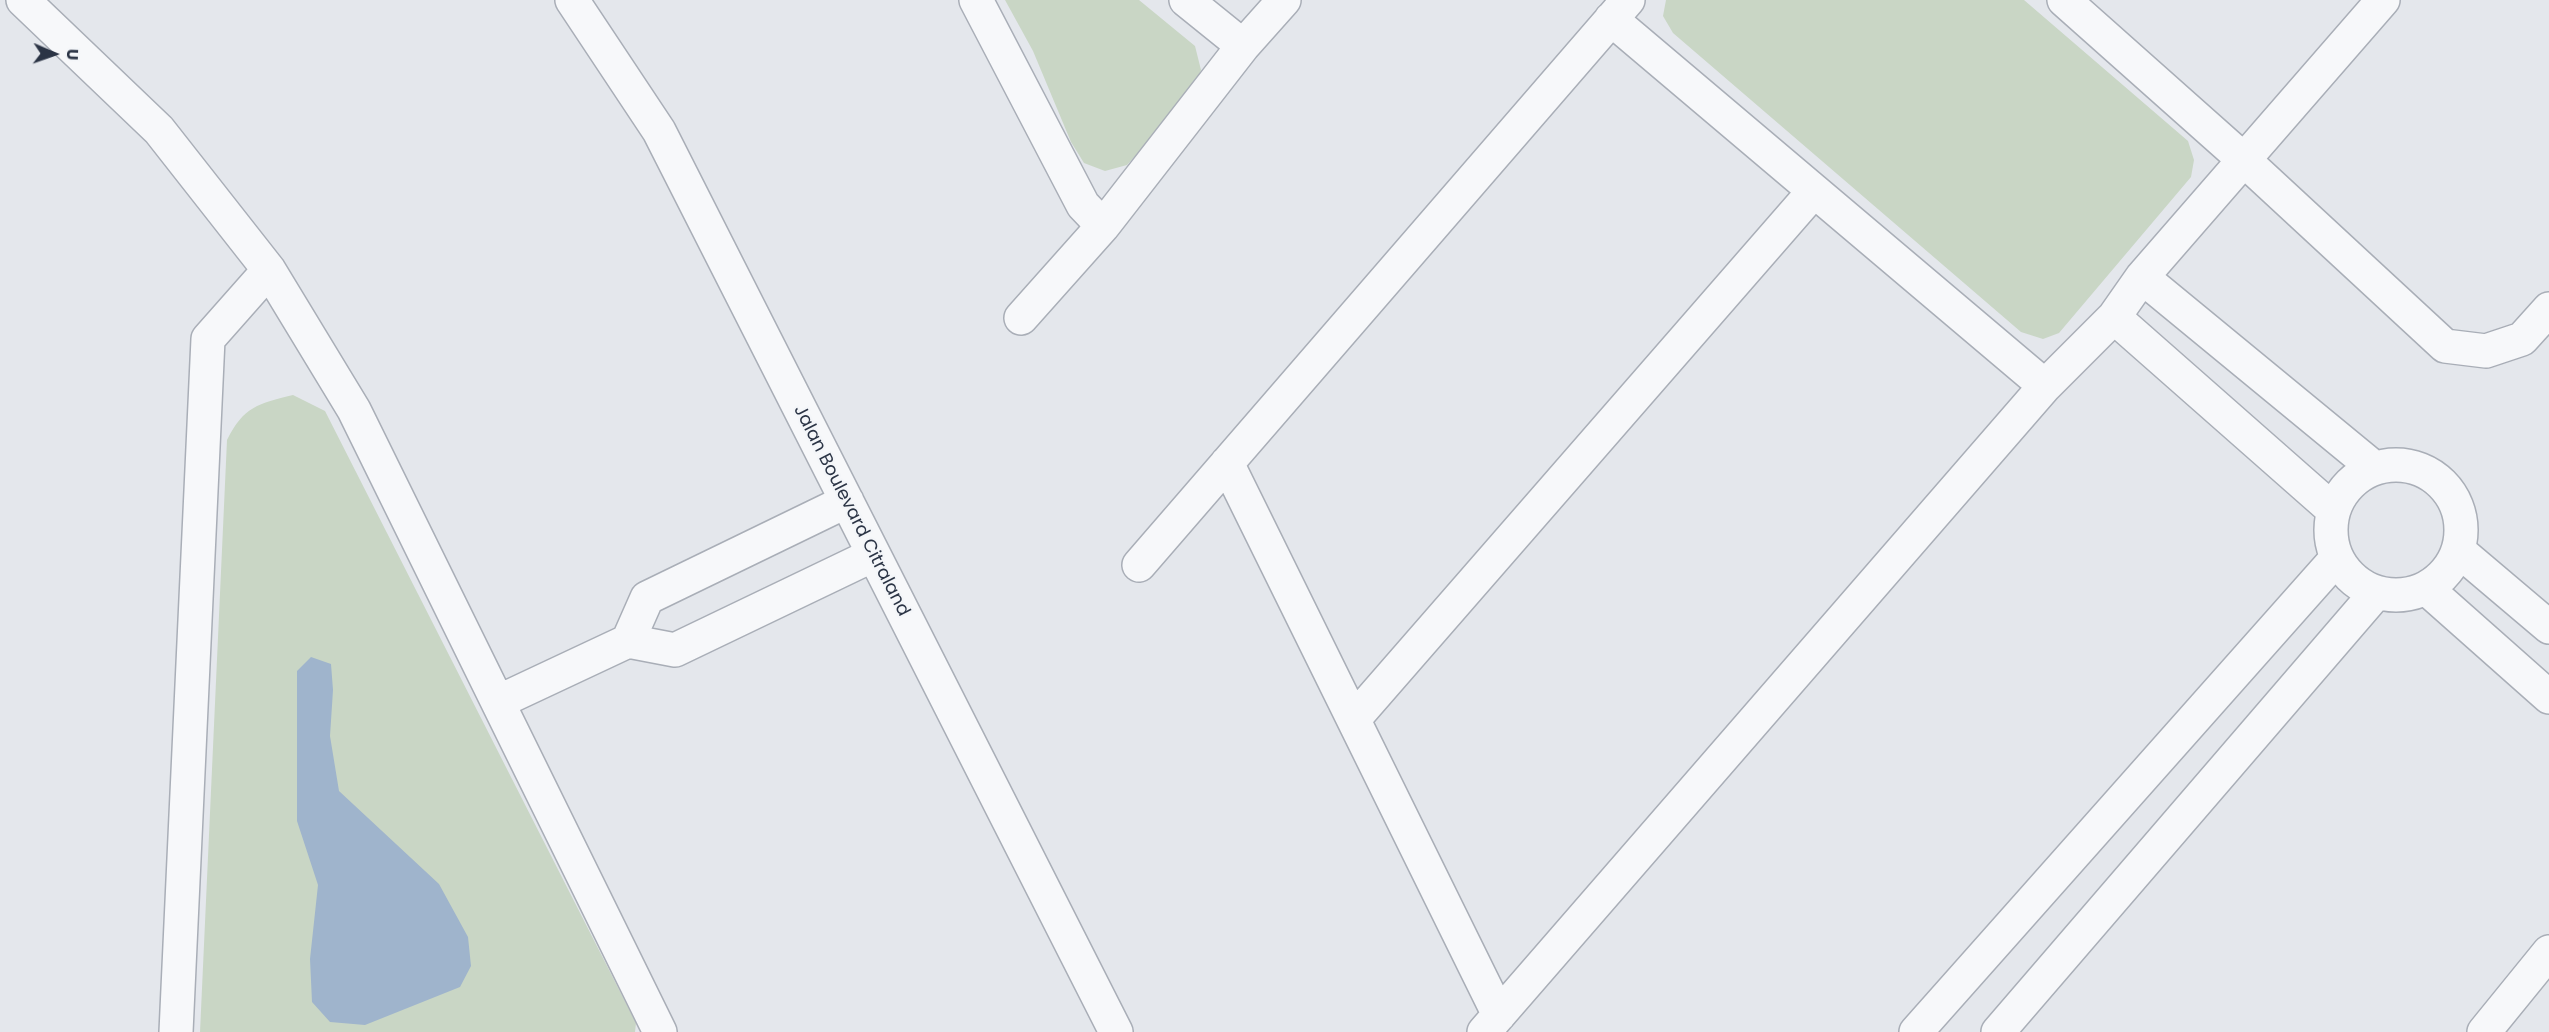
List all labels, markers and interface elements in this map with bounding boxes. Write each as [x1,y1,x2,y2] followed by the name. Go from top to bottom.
[24,24,84,84] north arrow
[61,49,84,61] text: U
[788,402,914,620] street label: Jalan Boulevard Citraland

